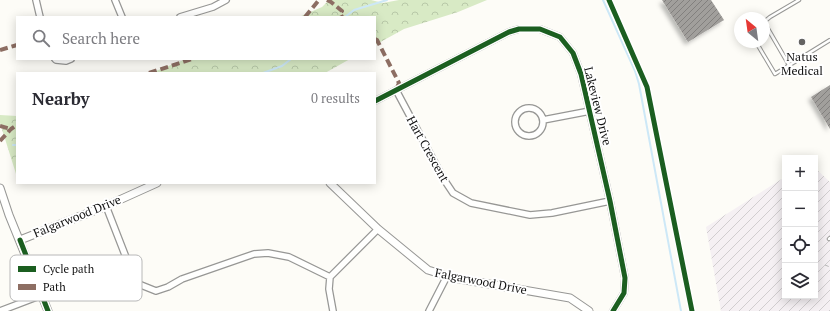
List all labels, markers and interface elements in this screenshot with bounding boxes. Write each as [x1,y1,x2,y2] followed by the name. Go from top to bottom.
[734,12,770,48] north arrow
[16,16,376,60] search box
[30,27,52,49] icon: search
[62,28,140,48] text: Search here
[797,37,807,47] marker: Natus Medical
[781,49,823,78] place label: Natus Medical
[581,65,615,147] street label: Lakeview Drive
[32,87,90,110] text: Nearby
[311,89,360,107] text: 0 results
[404,113,453,185] street label: Hart Crescent
[782,155,818,299] map controls
[782,155,818,191] button: +
[782,191,818,227] button: −
[31,192,123,240] street label: Falgarwood Drive
[782,227,818,263] button: locate
[10,255,142,301] legend
[43,262,95,276] text: Cycle path
[782,263,818,299] button: layers
[434,265,528,297] street label: Falgarwood Drive
[43,280,66,294] text: Path

